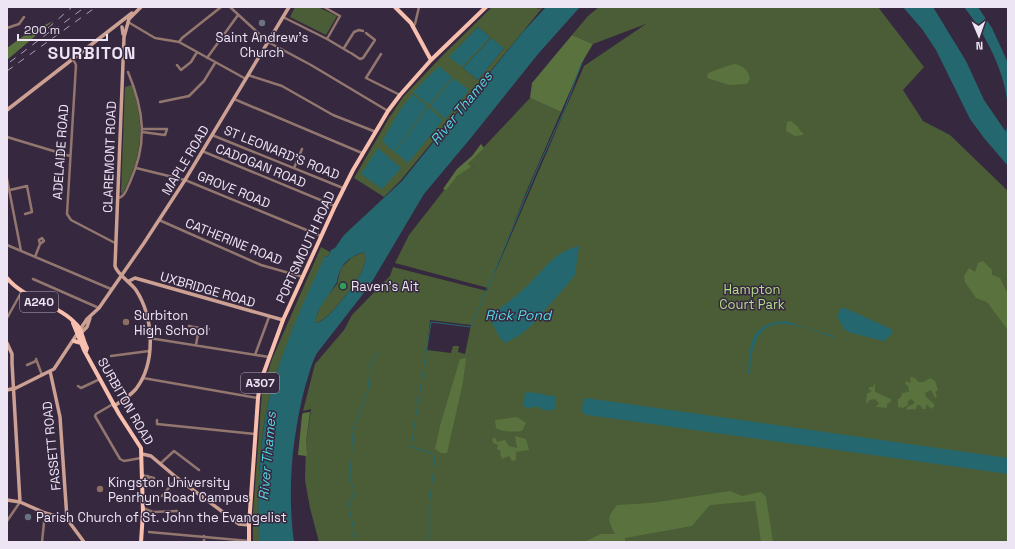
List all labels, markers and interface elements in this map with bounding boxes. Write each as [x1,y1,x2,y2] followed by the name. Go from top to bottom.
[18,16,107,42] scale bar
[959,16,999,56] north arrow
[257,18,267,28] marker: Saint Andrew's Church
[24,22,60,38] text: 200 m
[216,29,309,61] place label: Saint Andrew's Church
[975,39,983,53] text: N
[48,42,136,64] district label: SURBITON
[426,67,496,148] water label: River Thames
[99,101,120,213] street label: CLAREMONT ROAD
[49,104,72,200] street label: ADELAIDE ROAD
[158,122,213,198] street label: MAPLE ROAD
[222,122,342,183] street label: ST LEONARD'S ROAD
[213,140,309,191] street label: CADOGAN ROAD
[195,167,273,212] street label: GROVE ROAD
[272,188,339,306] street label: PORTSMOUTH ROAD
[183,214,285,269] street label: CATHERINE ROAD
[158,268,257,311] street label: UXBRIDGE ROAD
[351,278,419,295] place label: Raven's Ait
[338,281,348,291] marker: Raven's Ait
[719,281,785,313] park label: Hampton Court Park
[20,292,58,312] road number: A240
[485,306,553,324] water label: Rick Pond
[134,307,208,339] place label: Surbiton High School
[121,317,131,327] marker: Surbiton High School
[94,355,157,448] street label: SURBITON ROAD
[241,373,279,393] road number: A307
[38,400,65,491] street label: FASSETT ROAD
[254,410,280,501] water label: River Thames
[108,474,249,506] place label: Kingston University Penrhyn Road Campus
[95,484,105,494] marker: Kingston University Penrhyn Road Campus
[36,509,287,526] place label: Parish Church of St. John the Evangelist
[23,512,33,522] marker: Parish Church of St. John the Evangelist

